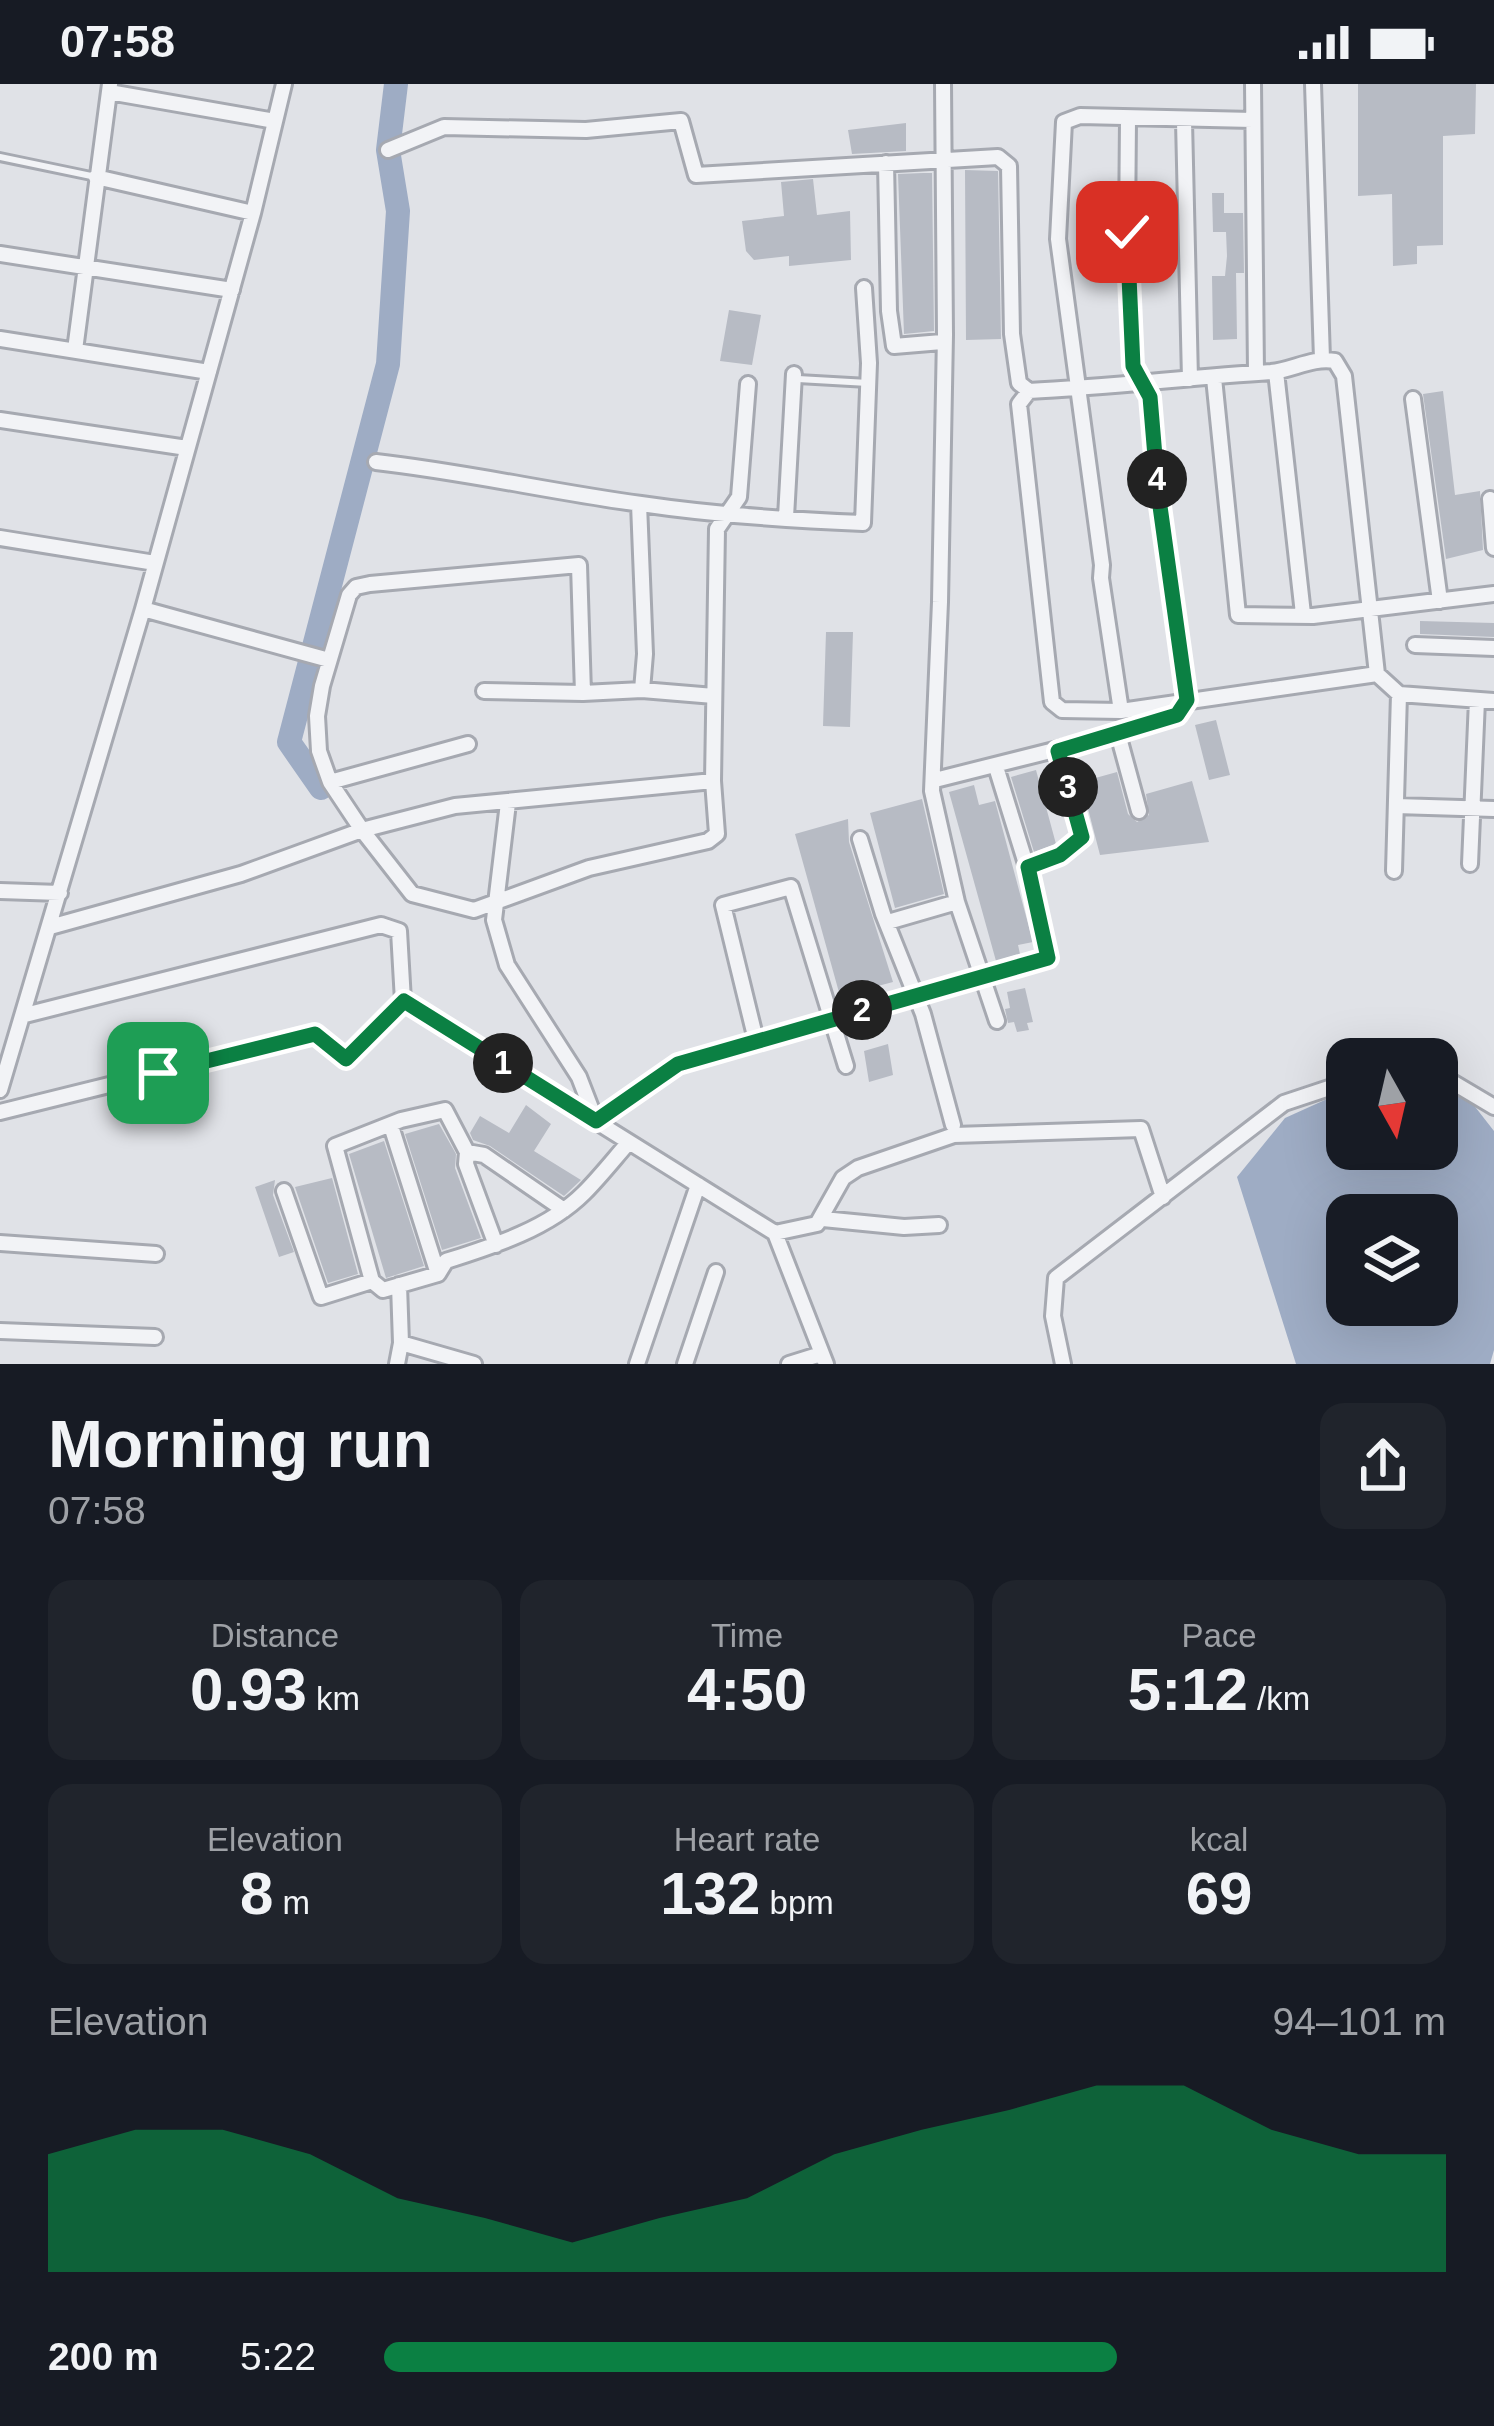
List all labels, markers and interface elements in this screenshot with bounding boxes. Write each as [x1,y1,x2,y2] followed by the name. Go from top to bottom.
[60,16,175,67] text: 07:58
[1076,181,1178,283] pin
[1094,199,1160,265] icon: check
[1127,449,1187,509] pin: 4
[1148,460,1166,497] text: 4
[1038,757,1098,817] pin: 3
[1059,768,1077,805] text: 3
[832,980,892,1040] pin: 2
[853,991,871,1028] text: 2
[107,1022,209,1124] pin
[473,1033,533,1093] pin: 1
[1326,1038,1458,1170] north arrow
[1326,1038,1458,1326] map controls
[125,1040,191,1106] icon: arrive
[494,1044,512,1081] text: 1
[1326,1194,1458,1326] button: layers
[1320,1403,1446,1529] button: share
[48,1407,433,1481] text: Morning run
[48,1489,146,1532] text: 07:58
[211,1617,339,1654] text: Distance
[711,1617,783,1654] text: Time
[1181,1617,1257,1654] text: Pace
[190,1656,307,1723] text: 0.93
[687,1656,807,1723] text: 4:50
[1128,1656,1248,1723] text: 5:12
[307,1680,360,1717] text: km
[1248,1680,1310,1717] text: /km
[207,1821,343,1858] text: Elevation
[674,1821,820,1858] text: Heart rate
[1190,1821,1248,1858] text: kcal
[240,1860,273,1927] text: 8
[660,1860,760,1927] text: 132
[1186,1860,1252,1927] text: 69
[273,1884,310,1921] text: m
[760,1884,834,1921] text: bpm
[48,2000,208,2043] text: Elevation
[1273,2000,1446,2043] text: 94–101 m
[48,2335,159,2378] text: 200 m
[240,2335,316,2378] text: 5:22

